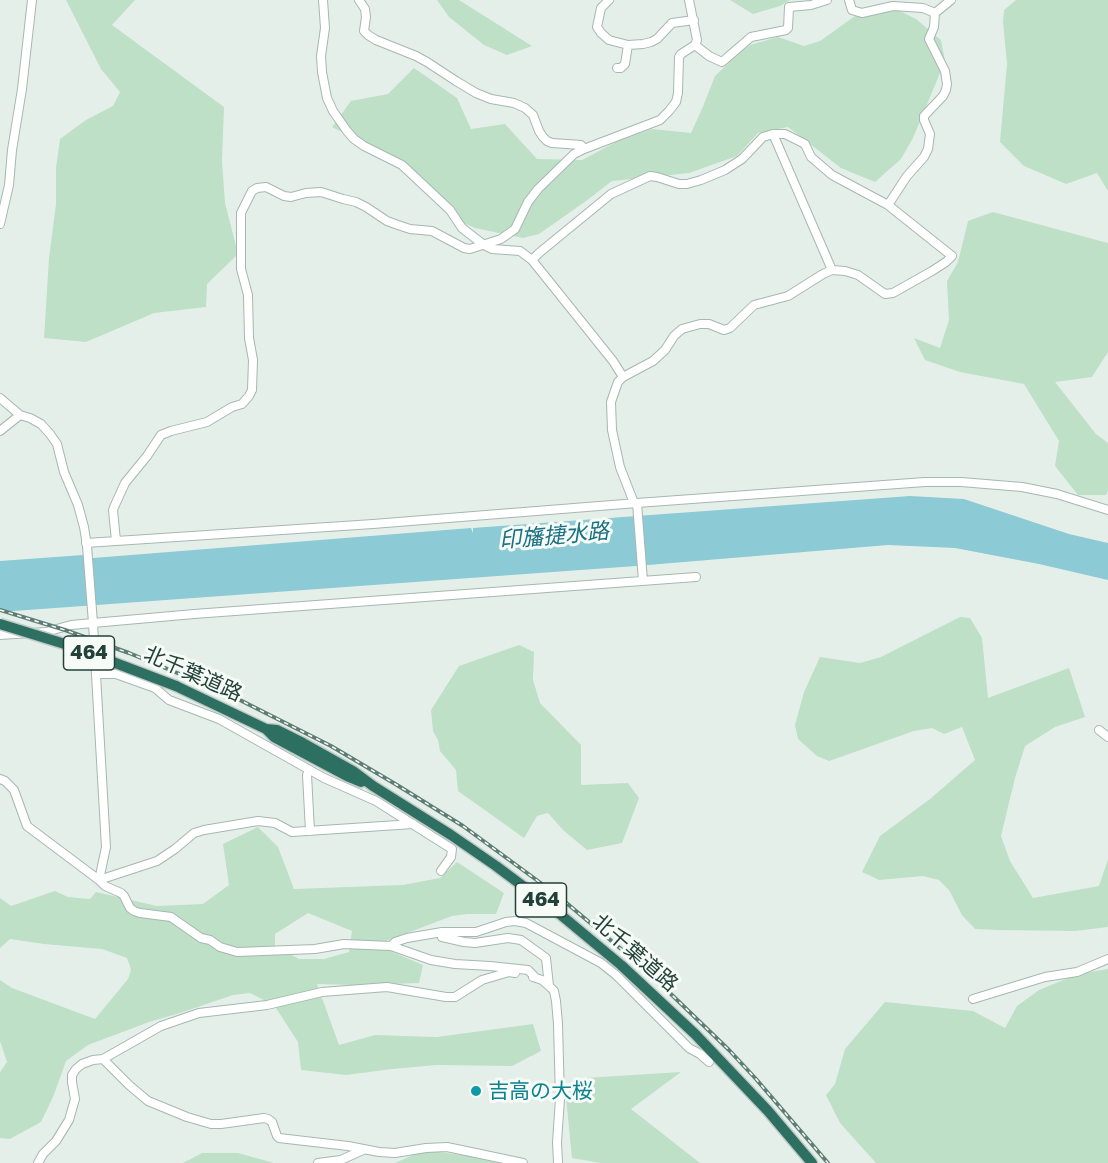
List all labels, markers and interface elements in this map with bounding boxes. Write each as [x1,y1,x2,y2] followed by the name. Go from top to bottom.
[498,518,610,554] water label: 印旛捷水路
[64,636,115,670] road number: 464
[140,641,246,707] street label: 北千葉道路
[516,883,566,917] road number: 464
[587,909,683,997] street label: 北千葉道路
[488,1078,593,1104] place label: 吉高の大桜
[469,1084,483,1098] marker: 吉高の大桜

